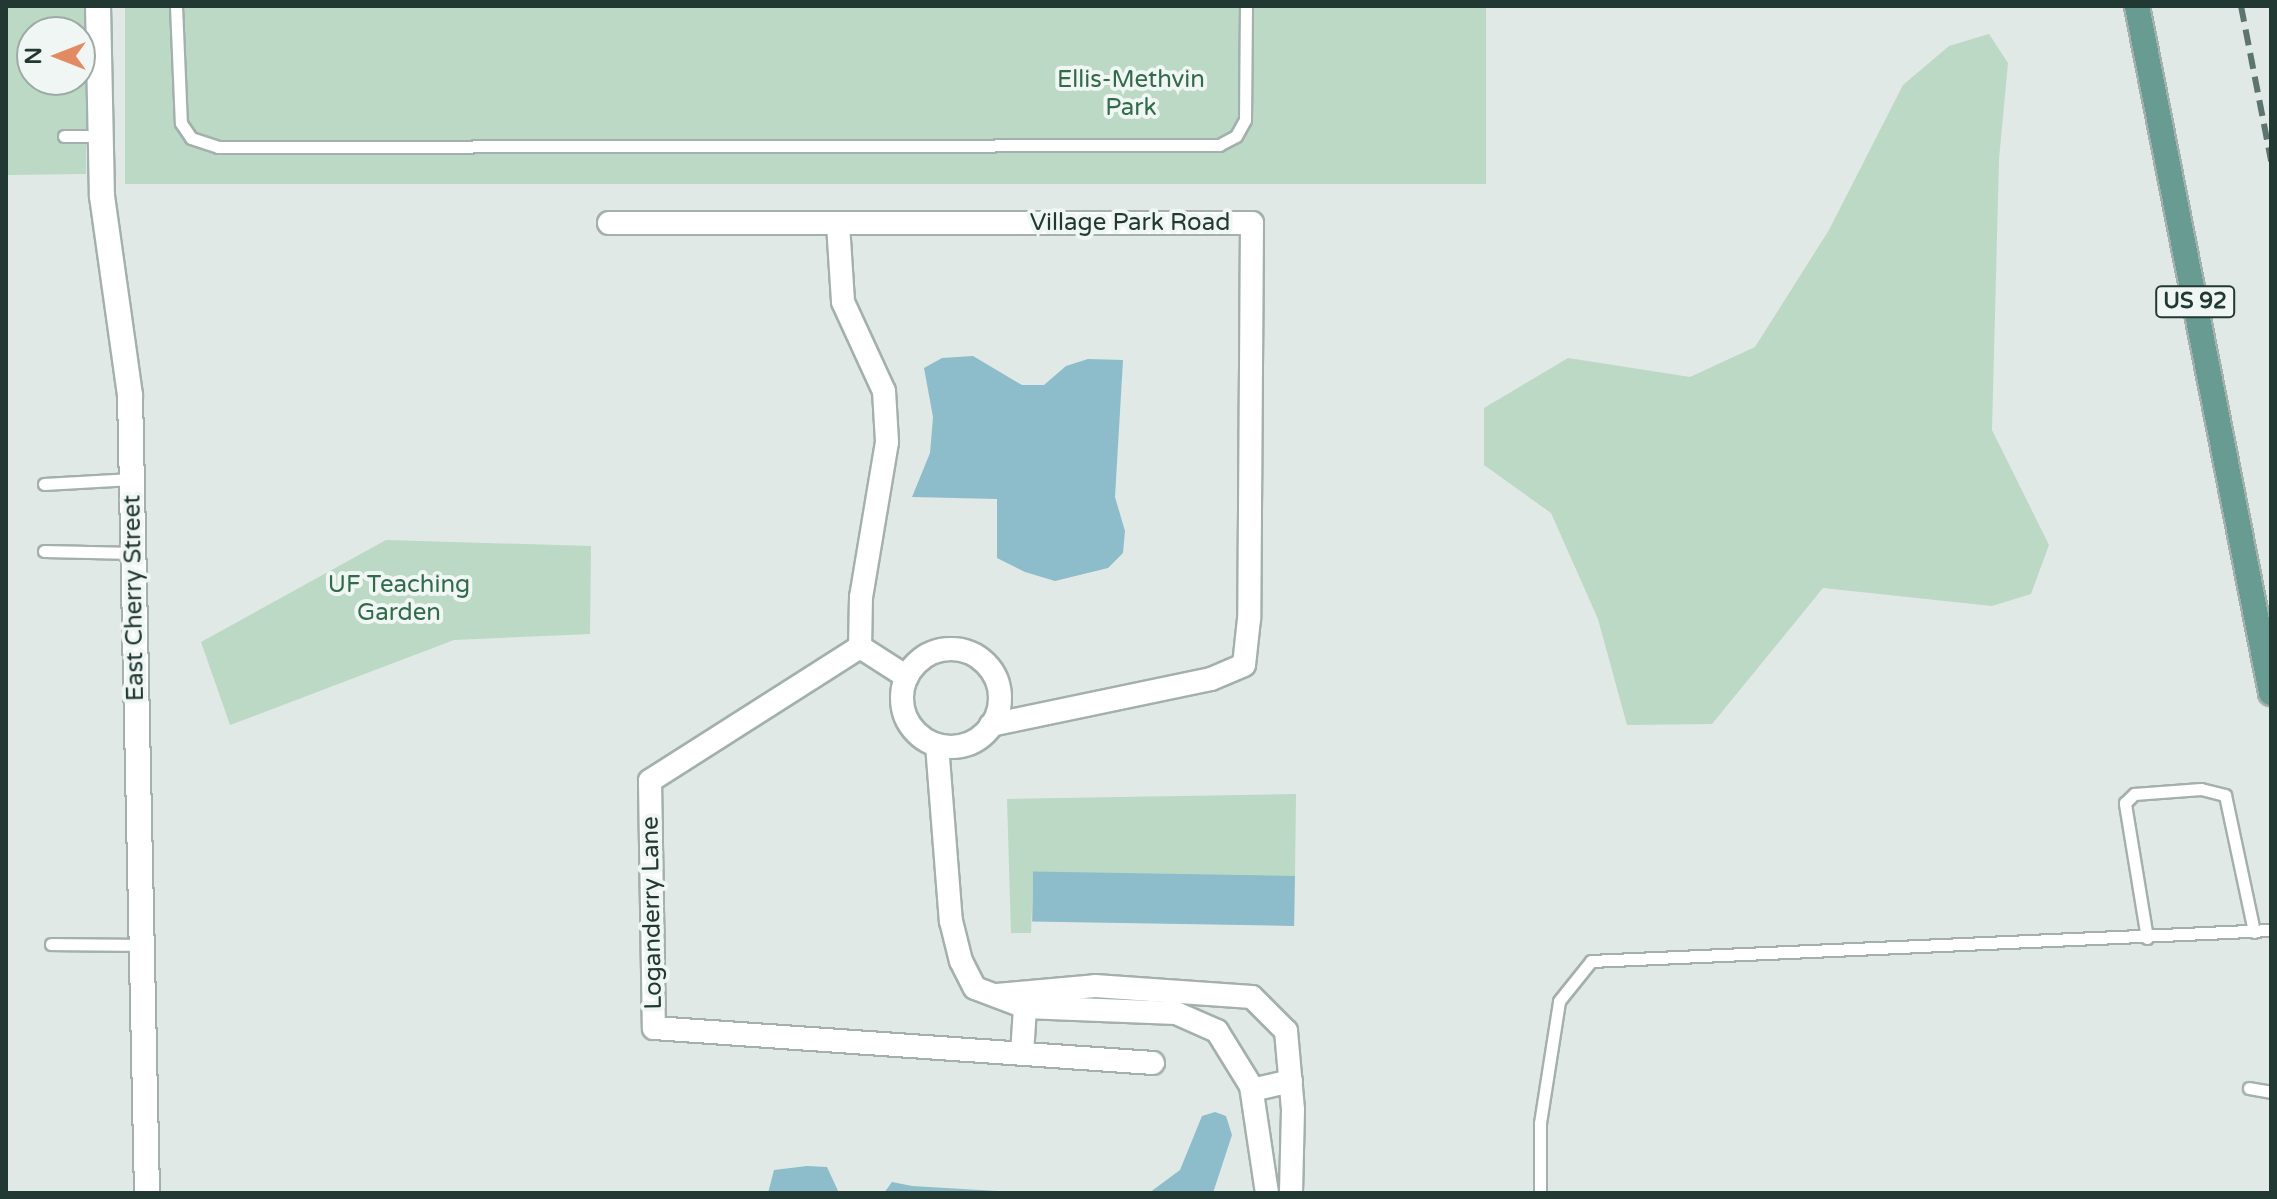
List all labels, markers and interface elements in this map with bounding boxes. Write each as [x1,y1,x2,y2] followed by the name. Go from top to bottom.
[16,16,96,96] north arrow
[21,47,47,65] text: N
[1057,66,1205,122] park label: Ellis-Methvin Park
[1030,209,1230,237] street label: Village Park Road
[2155,284,2235,320] road number: US 92
[118,495,150,701] street label: East Cherry Street
[328,571,470,627] park label: UF Teaching Garden
[636,816,668,1010] street label: Loganderry Lane

